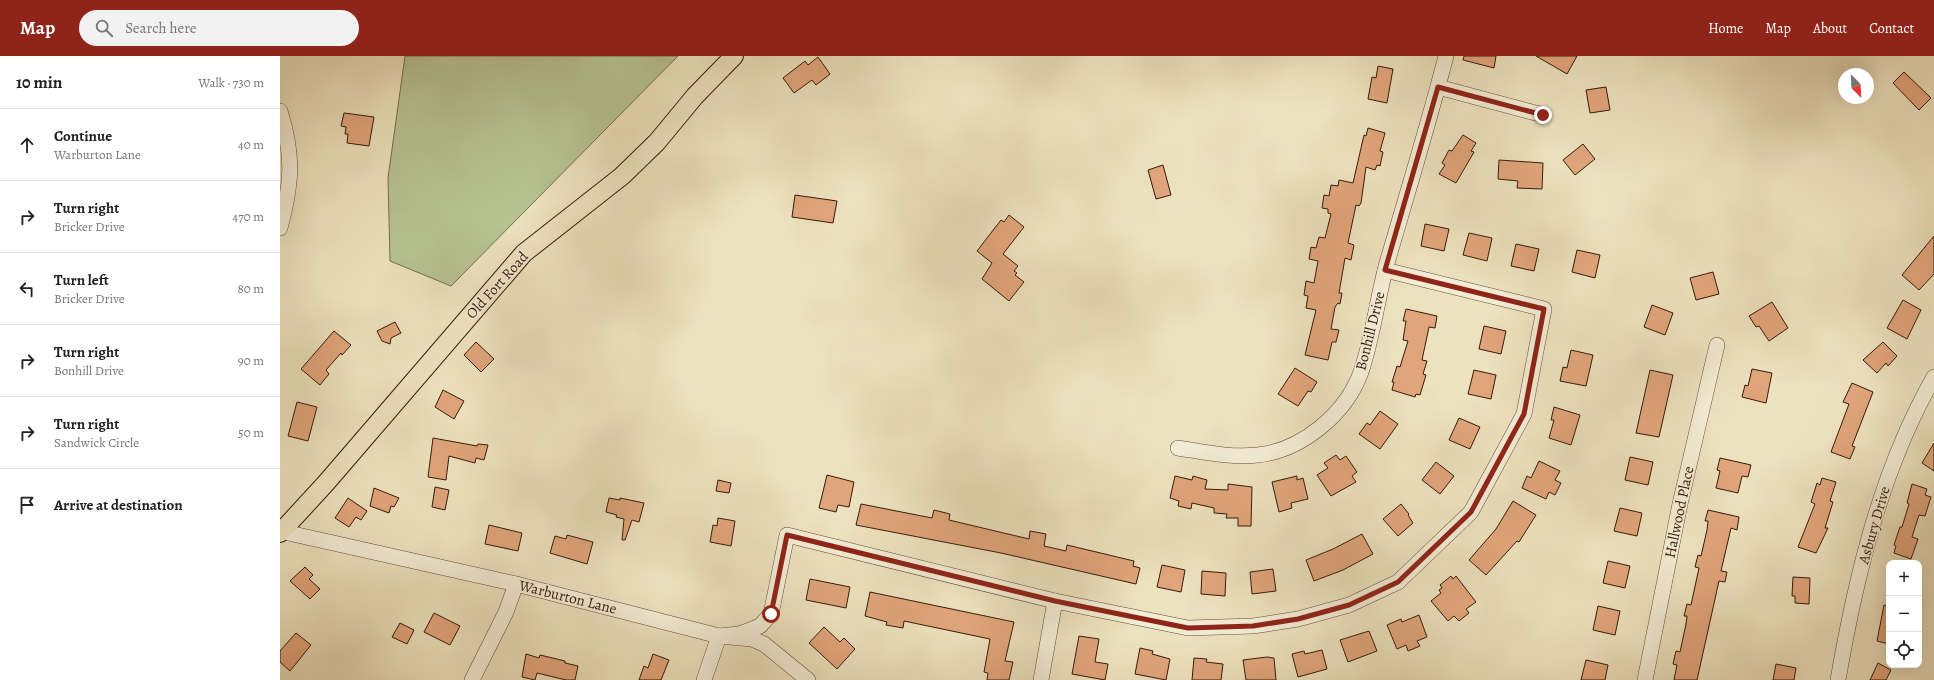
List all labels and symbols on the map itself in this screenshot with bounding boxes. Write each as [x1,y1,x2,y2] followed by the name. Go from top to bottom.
[1838,68,1874,104] north arrow
[1534,106,1552,124] route end
[461,246,533,323] street label: Old Fort Road
[1351,289,1390,373] street label: Bonhill Drive
[1660,464,1699,560] street label: Hallwood Place
[1853,484,1895,567] street label: Asbury Drive
[516,575,619,619] street label: Warburton Lane
[762,605,780,623] route start

